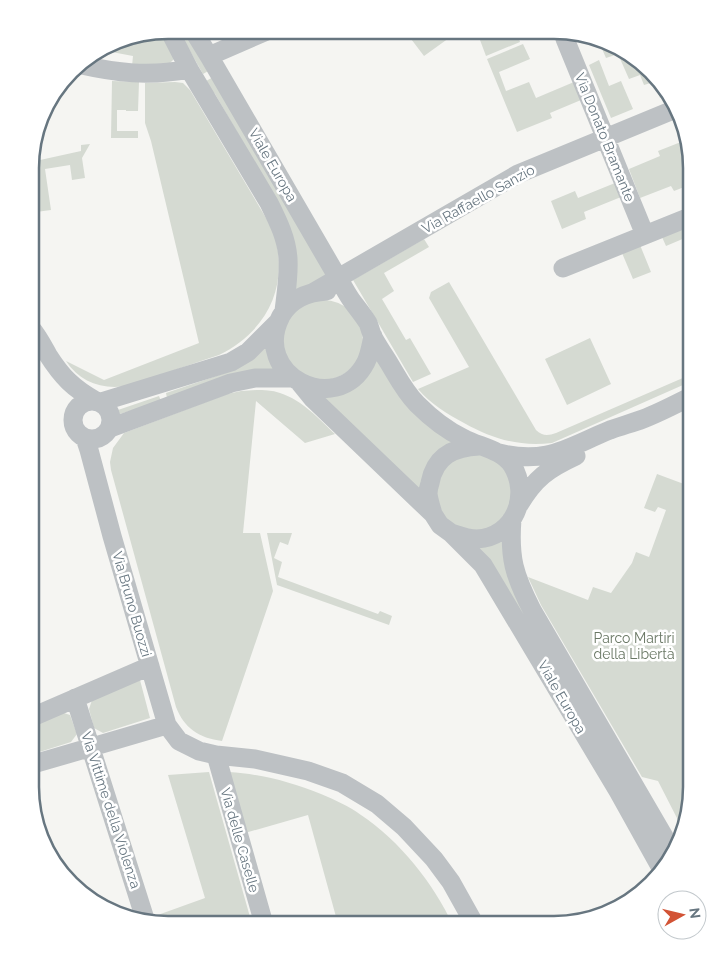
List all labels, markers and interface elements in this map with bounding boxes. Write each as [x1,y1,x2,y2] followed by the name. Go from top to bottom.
[572,70,638,204] street label: Via Donato Bramante
[246,126,300,204] street label: Viale Europa
[419,161,537,237] street label: Via Raffaello Sanzio
[109,549,155,659] street label: Via Bruno Buozzi
[593,630,675,662] park label: Parco Martiri della Libertà
[535,658,589,736] street label: Viale Europa
[78,730,144,890] street label: Via Vittime della Violenza
[217,786,263,894] street label: Via delle Caselle
[657,890,707,940] north arrow
[686,907,704,920] text: N

